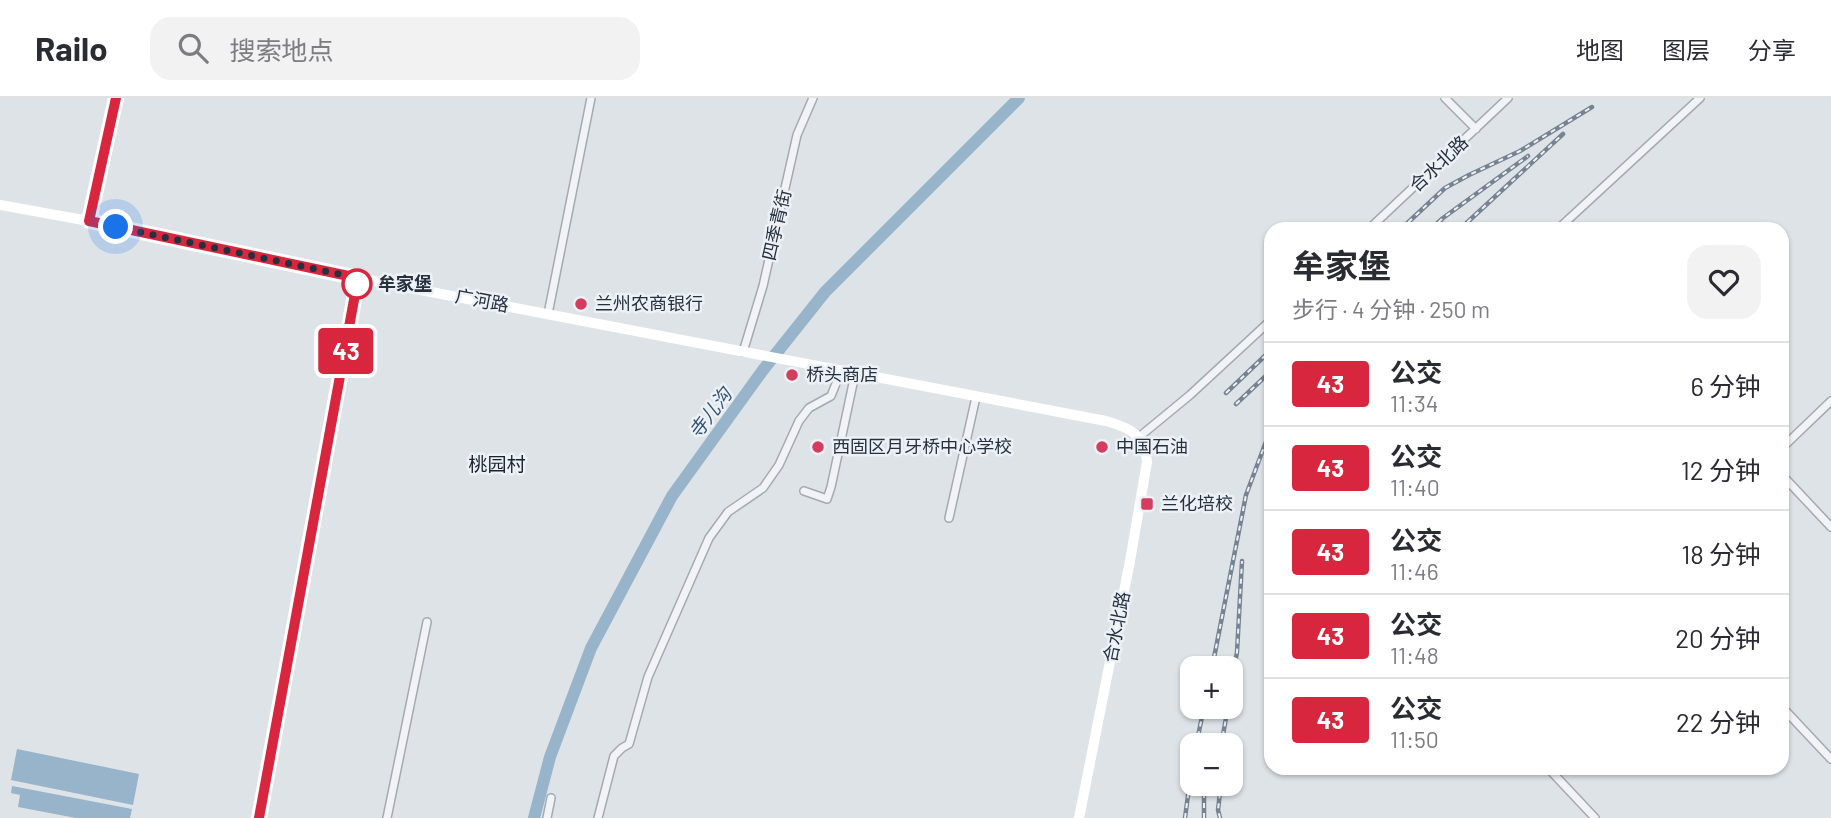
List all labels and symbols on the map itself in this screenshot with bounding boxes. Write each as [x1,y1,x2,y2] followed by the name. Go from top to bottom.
[1404,131,1472,196] street label: 合水北路
[757,187,795,262] street label: 四季青街
[98,209,133,244] your location
[342,269,372,299] marker: 牟家堡
[378,272,432,294] place label: 牟家堡
[454,284,511,316] street label: 广河路
[595,292,703,314] place label: 兰州农商银行
[573,296,589,312] marker: 兰州农商银行
[314,328,378,374] line badge: 43
[806,363,878,385] place label: 桥头商店
[784,367,800,383] marker: 桥头商店
[683,381,737,442] water label: 寺儿沟
[832,435,1012,457] place label: 西固区月牙桥中心学校
[1116,435,1188,457] place label: 中国石油
[810,439,826,455] marker: 西固区月牙桥中心学校
[1094,439,1110,455] marker: 中国石油
[468,452,526,475] district label: 桃园村
[1161,492,1233,514] place label: 兰化培校
[1139,496,1155,512] marker: 兰化培校
[1098,589,1134,664] street label: 合水北路

